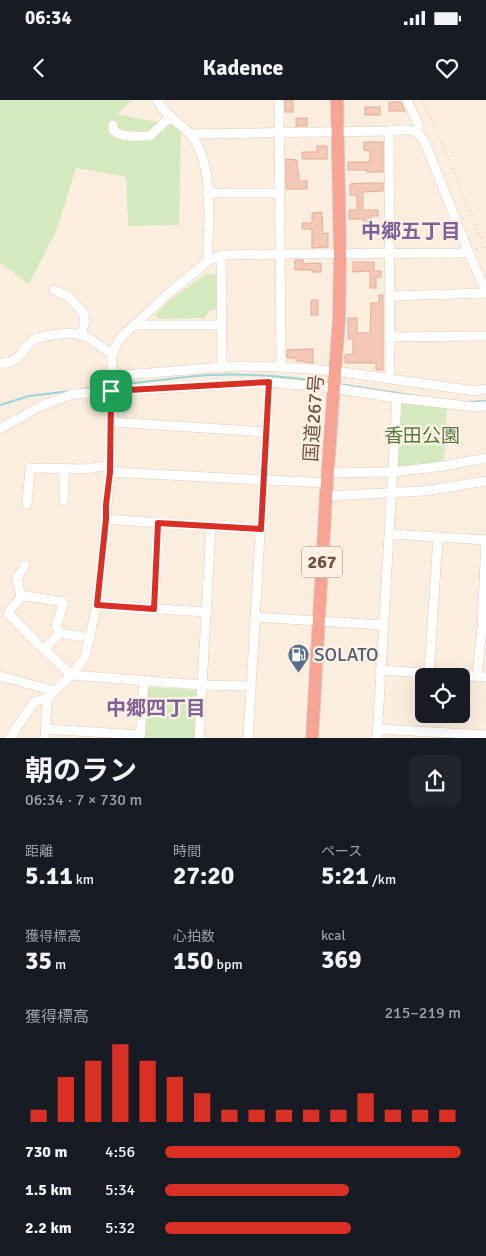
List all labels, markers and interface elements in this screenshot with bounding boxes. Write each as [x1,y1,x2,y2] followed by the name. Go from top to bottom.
[25,6,72,30] text: 06:34
[25,54,53,82] icon: back
[203,54,283,81] text: Kadence
[433,54,461,82] icon: heart
[361,219,461,244] district label: 中郷五丁目
[90,370,132,412] pin
[299,373,329,463] street label: 国道267号
[97,377,125,405] icon: arrive
[384,424,460,448] park label: 香田公園
[302,547,342,578] road number: 267
[286,642,310,673] fuel station icon: SOLATO
[314,643,379,667] place label: SOLATO
[415,668,470,723] map controls
[415,668,470,723] button: locate
[106,696,206,721] district label: 中郷四丁目
[25,754,137,788] text: 朝のラン
[409,755,461,807] button: share
[25,790,142,810] text: 06:34 · 7 × 730 m
[25,843,53,860] text: 距離
[173,843,201,860] text: 時間
[321,843,362,860] text: ペース
[25,860,73,891] text: 5.11
[173,860,234,891] text: 27:20
[321,860,369,891] text: 5:21
[73,871,94,888] text: km
[369,871,396,888] text: /km
[321,927,346,944] text: kcal
[25,928,81,945] text: 獲得標高
[173,928,215,945] text: 心拍数
[321,944,362,975] text: 369
[25,945,52,976] text: 35
[173,945,214,976] text: 150
[52,956,66,973] text: m
[214,956,243,973] text: bpm
[384,1003,461,1023] text: 215–219 m
[25,1007,89,1027] text: 獲得標高
[25,1142,67,1162] text: 730 m
[105,1142,135,1162] text: 4:56
[25,1180,72,1200] text: 1.5 km
[105,1180,135,1200] text: 5:34
[25,1218,72,1238] text: 2.2 km
[105,1218,135,1238] text: 5:32

